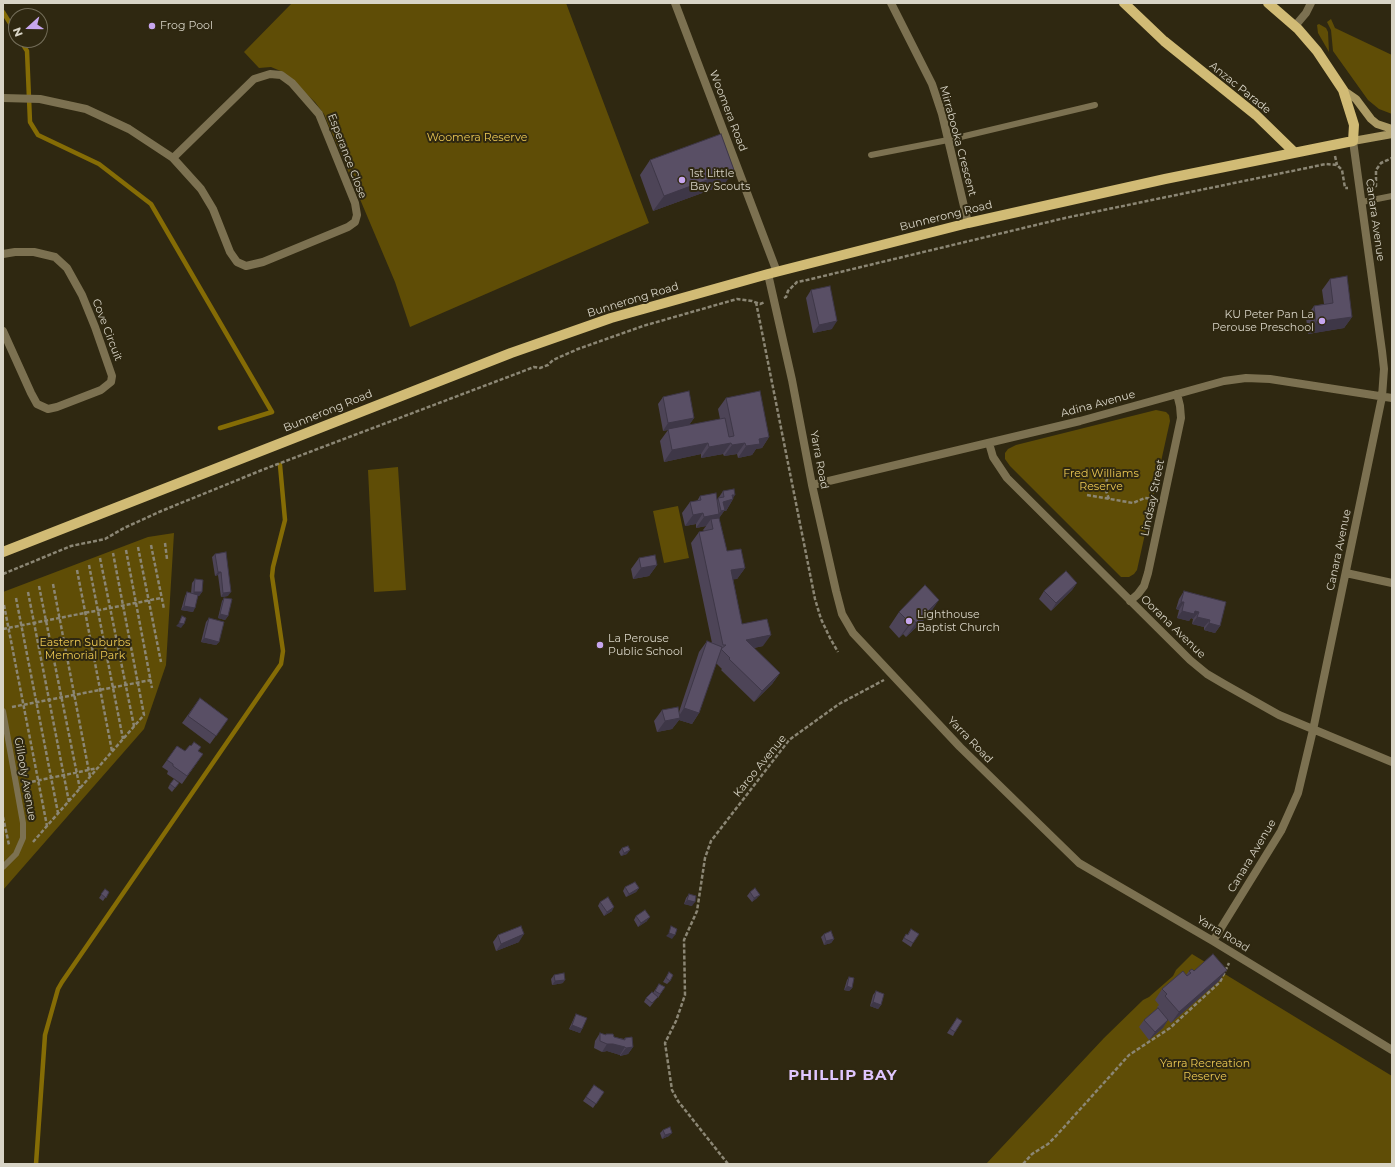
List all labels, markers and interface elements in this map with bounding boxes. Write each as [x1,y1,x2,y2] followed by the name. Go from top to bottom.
[8,8,48,48] north arrow
[160,19,213,33] place label: Frog Pool
[147,21,157,31] marker: Frog Pool
[10,25,26,39] text: N
[1207,59,1273,117] street label: Anzac Parade
[706,69,750,153] street label: Woomera Road
[937,84,979,198] street label: Mirrabooka Crescent
[325,112,369,200] street label: Esperance Close
[427,131,527,145] park label: Woomera Reserve
[690,167,750,193] place label: 1st Little Bay Scouts
[677,175,687,185] marker: 1st Little Bay Scouts
[1363,178,1387,262] street label: Canara Avenue
[898,198,994,234] street label: Bunnerong Road
[586,280,680,320] street label: Bunnerong Road
[89,297,125,363] street label: Cove Circuit
[1212,308,1314,334] place label: KU Peter Pan La Perouse Preschool
[1317,316,1327,326] marker: KU Peter Pan La Perouse Preschool
[281,387,375,435] street label: Bunnerong Road
[1059,388,1137,420] street label: Adina Avenue
[807,430,831,490] street label: Yarra Road
[1138,458,1168,538] street label: Lindsay Street
[1063,467,1139,493] park label: Fred Williams Reserve
[1324,508,1354,592] street label: Canara Avenue
[1138,593,1208,661] street label: Oorana Avenue
[917,608,1000,634] place label: Lighthouse Baptist Church
[904,616,914,626] marker: Lighthouse Baptist Church
[608,632,683,658] place label: La Perouse Public School
[40,636,130,662] park label: Eastern Suburbs Memorial Park
[595,640,605,650] marker: La Perouse Public School
[945,714,995,766] street label: Yarra Road
[731,732,789,800] street label: Karoo Avenue
[11,736,39,822] street label: Gillooly Avenue
[1225,817,1279,895] street label: Canara Avenue
[1194,913,1252,955] street label: Yarra Road
[1160,1057,1250,1083] park label: Yarra Recreation Reserve
[788,1067,898,1085] district label: PHILLIP BAY

